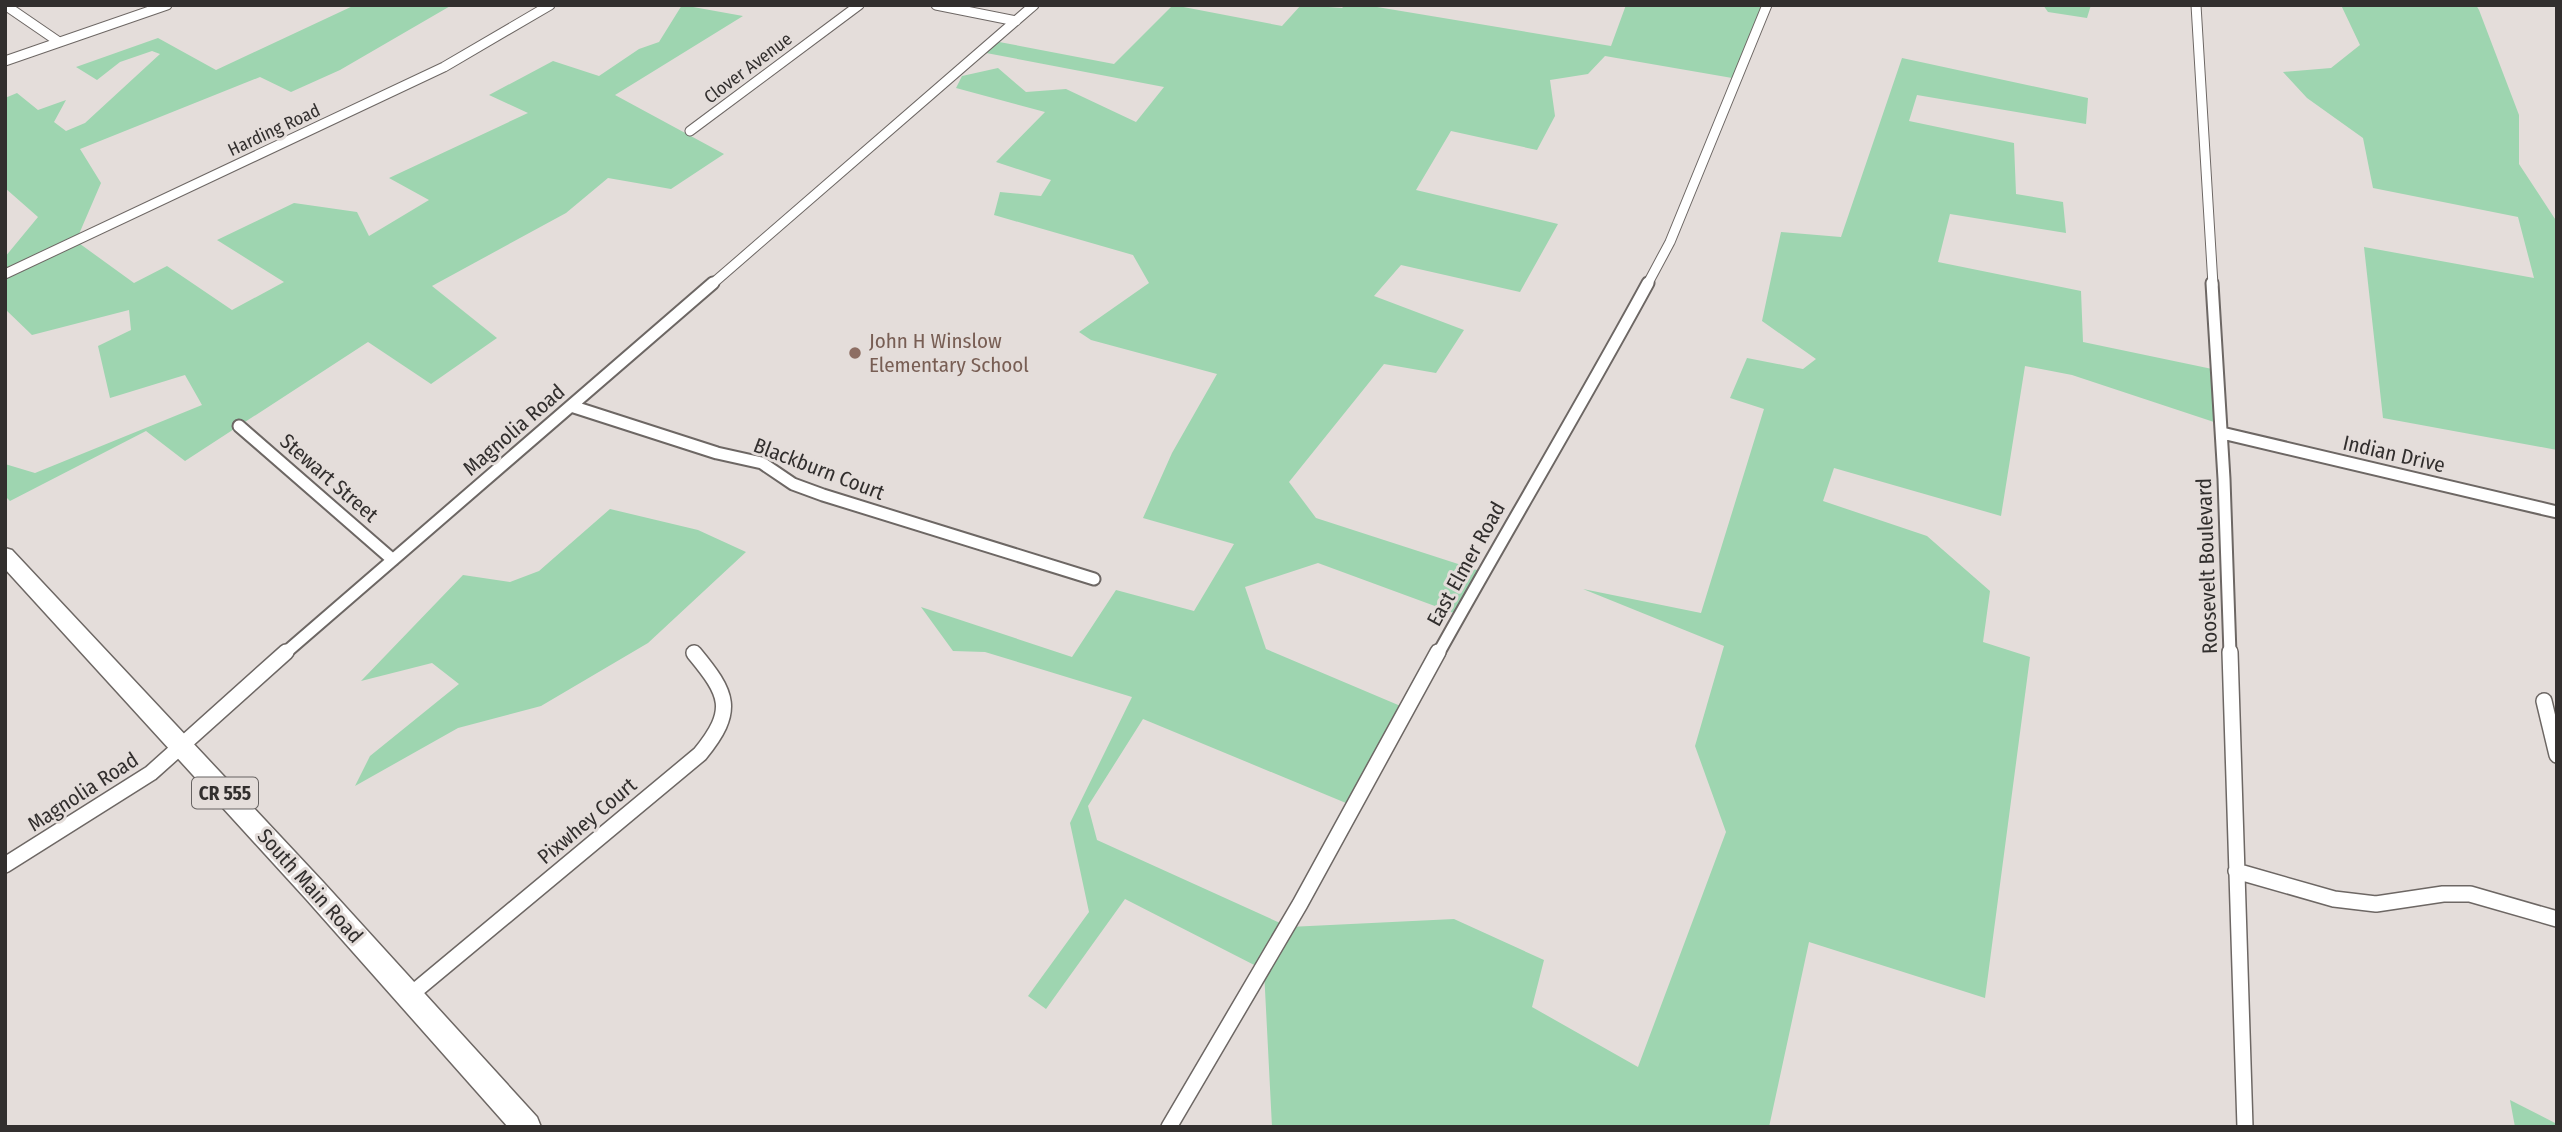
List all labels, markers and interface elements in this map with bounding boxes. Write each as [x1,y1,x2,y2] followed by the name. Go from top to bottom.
[700,28,796,108] street label: Clover Avenue
[224,99,324,161] street label: Harding Road
[869,328,1029,378] place label: John H Winslow Elementary School
[847,345,863,361] marker: John H Winslow Elementary School
[458,379,570,481] street label: Magnolia Road
[274,428,384,528] street label: Stewart Street
[2340,430,2448,478] street label: Indian Drive
[750,432,888,506] street label: Blackburn Court
[2191,478,2223,654] street label: Roosevelt Boulevard
[1421,497,1511,631] street label: East Elmer Road
[23,747,143,837] street label: Magnolia Road
[532,772,642,870] street label: Pixwhey Court
[192,778,258,808] road number: CR 555
[252,823,368,949] street label: South Main Road

